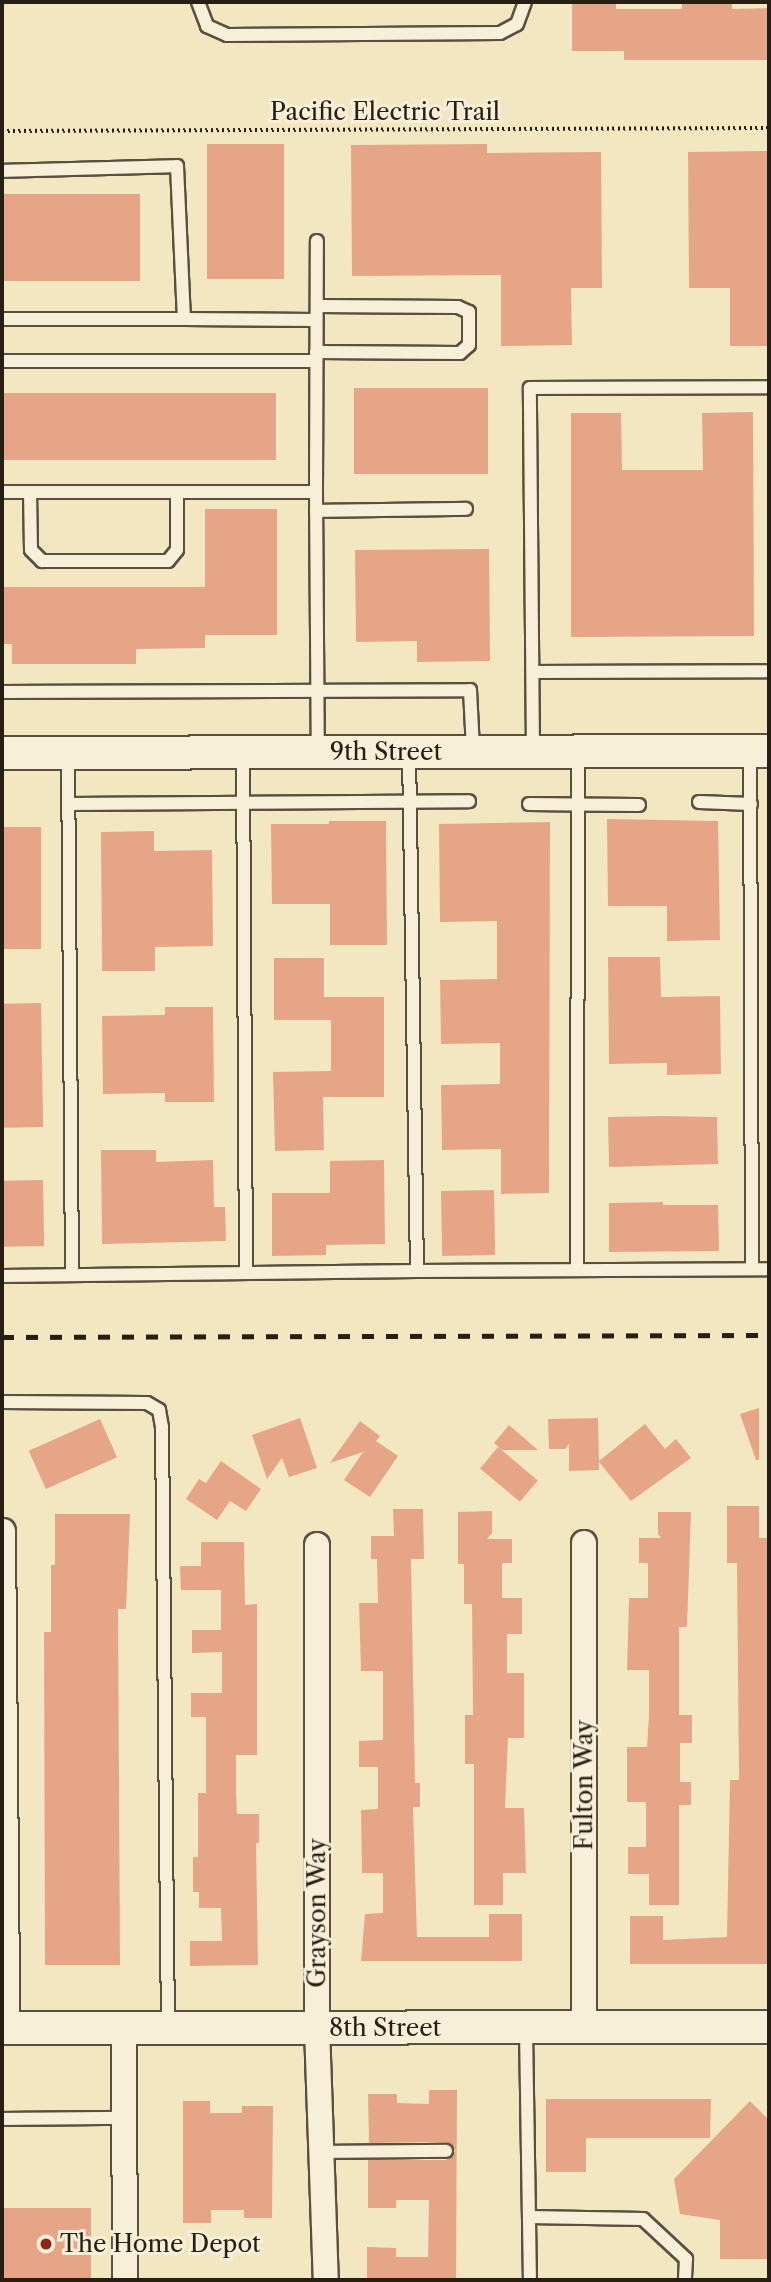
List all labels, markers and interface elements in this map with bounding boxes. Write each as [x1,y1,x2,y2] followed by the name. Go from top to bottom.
[270,98,500,126] street label: Pacific Electric Trail
[330,738,442,766] street label: 9th Street
[570,1719,598,1851] street label: Fulton Way
[303,1838,331,1988] street label: Grayson Way
[329,2014,441,2042] street label: 8th Street
[60,2230,261,2258] place label: The Home Depot
[38,2236,54,2252] marker: The Home Depot

